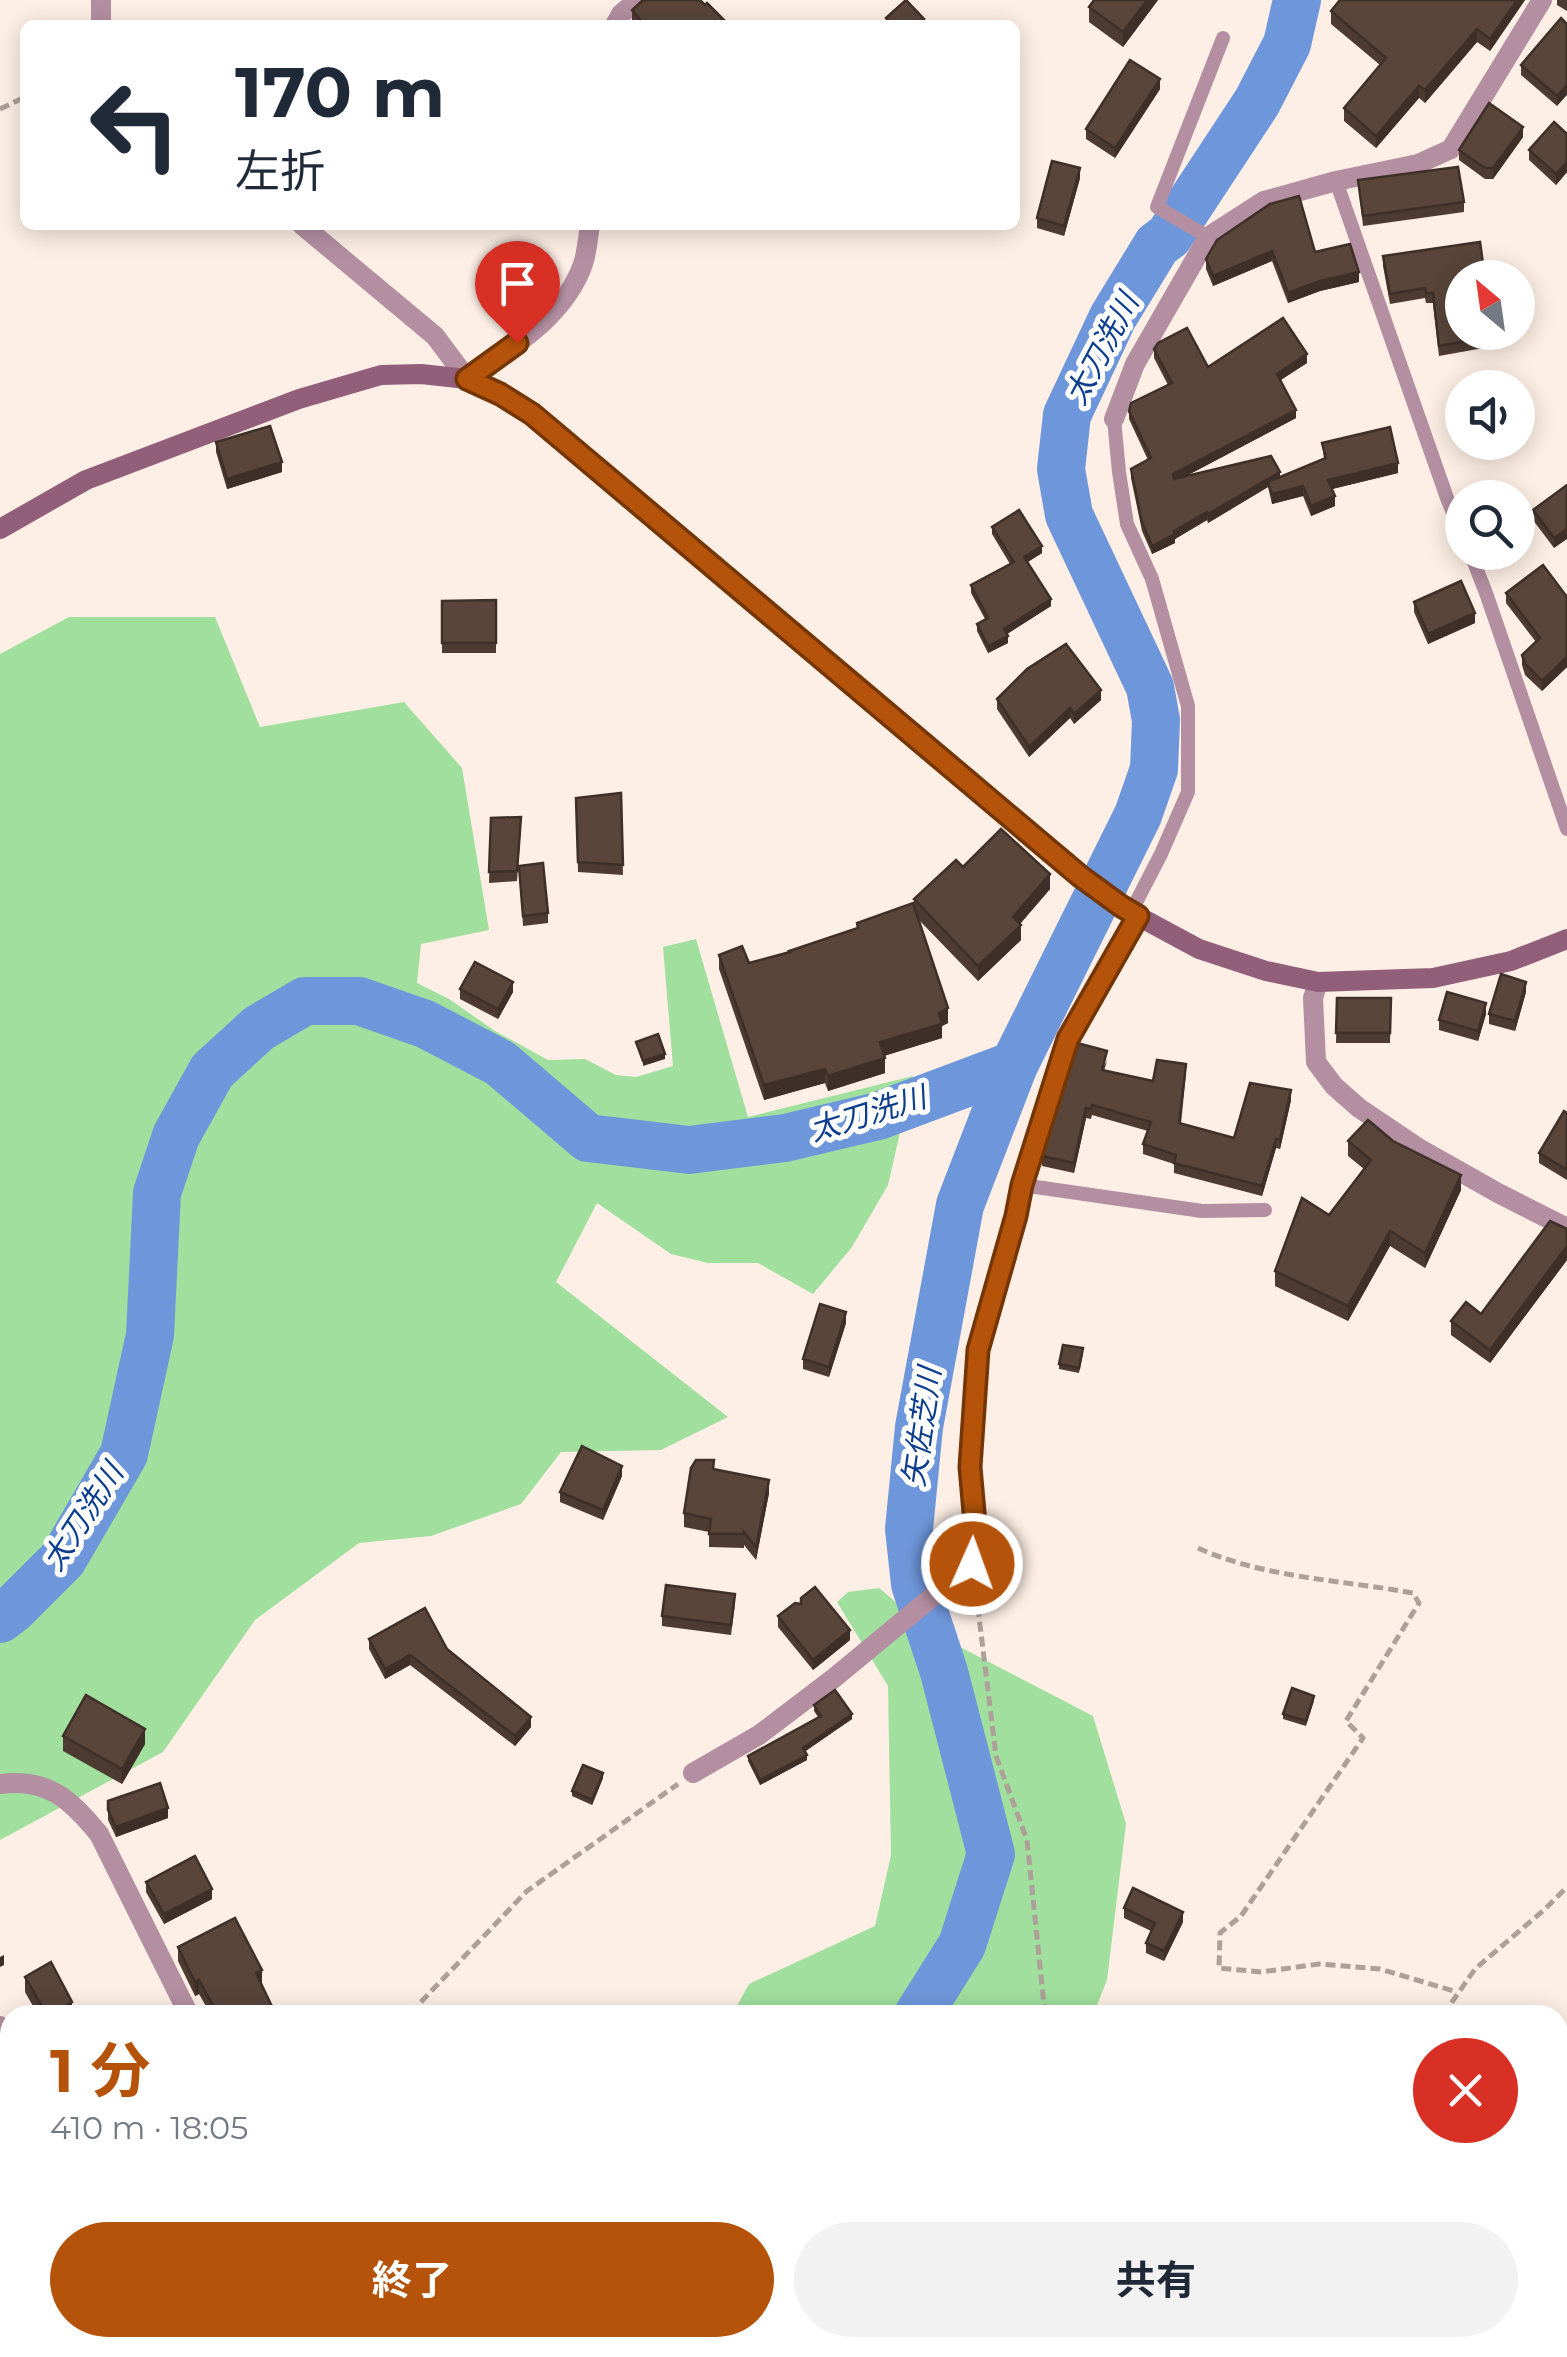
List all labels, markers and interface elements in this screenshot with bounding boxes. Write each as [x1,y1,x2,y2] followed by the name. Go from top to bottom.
[235,49,445,135] text: 170 m
[70,60,200,190] icon: left
[235,143,325,198] text: 左折
[475,241,560,344] pin
[490,256,545,311] icon: arrive
[1445,260,1535,350] north arrow
[1445,260,1535,570] map controls
[1057,284,1147,410] water label: 太刀洗川
[1445,370,1535,460] button: sound
[1445,480,1535,570] button: search
[805,1077,934,1149] water label: 太刀洗川
[895,1362,949,1489] water label: 矢佐芝川
[34,1454,132,1577] water label: 太刀洗川
[920,1512,1024,1616] position arrow
[50,2034,151,2107] text: 1 分
[1413,2038,1518,2143] button: close
[50,2108,248,2147] text: 410 m · 18:05
[50,2222,774,2337] button: 終了
[794,2222,1518,2337] button: 共有

